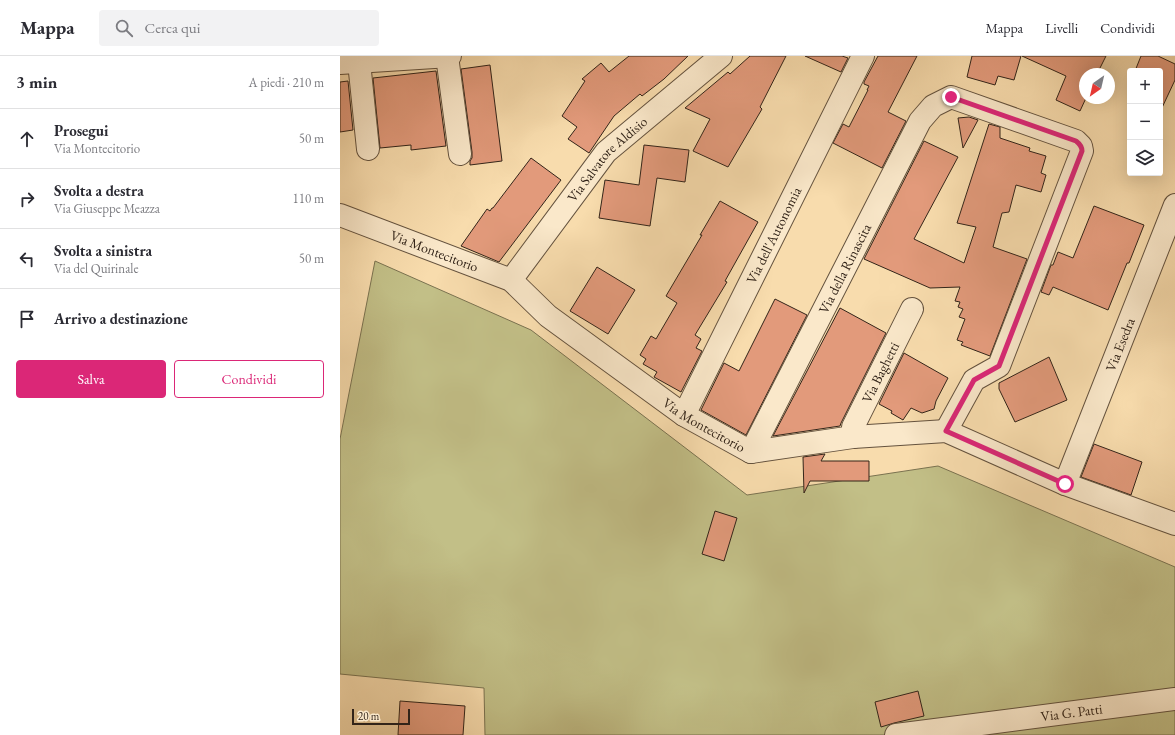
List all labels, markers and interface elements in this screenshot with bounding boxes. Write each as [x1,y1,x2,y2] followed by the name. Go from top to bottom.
[99,10,379,46] search box
[20,15,75,40] text: Mappa
[113,17,135,39] icon: search
[145,18,200,37] text: Cerca qui
[985,19,1023,37] text: Mappa
[1045,19,1078,37] text: Livelli
[1100,19,1155,37] text: Condividi
[1079,68,1115,104] north arrow
[1127,68,1163,176] map controls
[1127,68,1163,104] button: +
[16,71,57,93] text: 3 min
[249,74,324,91] text: A piedi · 210 m
[942,88,960,106] route end
[1127,104,1163,140] button: −
[563,112,651,205] street label: Via Salvatore Aldisio
[54,121,109,140] text: Prosegui
[16,128,38,150] icon: ahead
[299,130,324,147] text: 50 m
[54,140,140,157] text: Via Montecitorio
[1127,140,1163,176] button: layers
[54,181,144,200] text: Svolta a destra
[742,183,806,286] street label: Via dell'Autonomia
[16,188,38,210] icon: right
[293,190,324,207] text: 110 m
[54,200,160,217] text: Via Giuseppe Meazza
[814,220,875,317] street label: Via della Rinascita
[388,226,481,276] street label: Via Montecitorio
[54,241,152,260] text: Svolta a sinistra
[16,248,38,270] icon: left
[299,250,324,267] text: 50 m
[54,260,139,277] text: Via del Quirinale
[16,308,38,330] icon: arrive
[54,309,188,328] text: Arrivo a destinazione
[1101,315,1139,374] street label: Via Esedra
[858,338,903,406] street label: Via Baghetti
[16,360,166,398] button: Salva
[174,360,324,398] button: Condividi
[659,393,749,456] street label: Via Montecitorio
[1056,475,1074,493] route start
[1040,699,1104,725] street label: Via G. Patti
[352,707,410,726] scale bar
[358,709,379,723] text: 20 m

